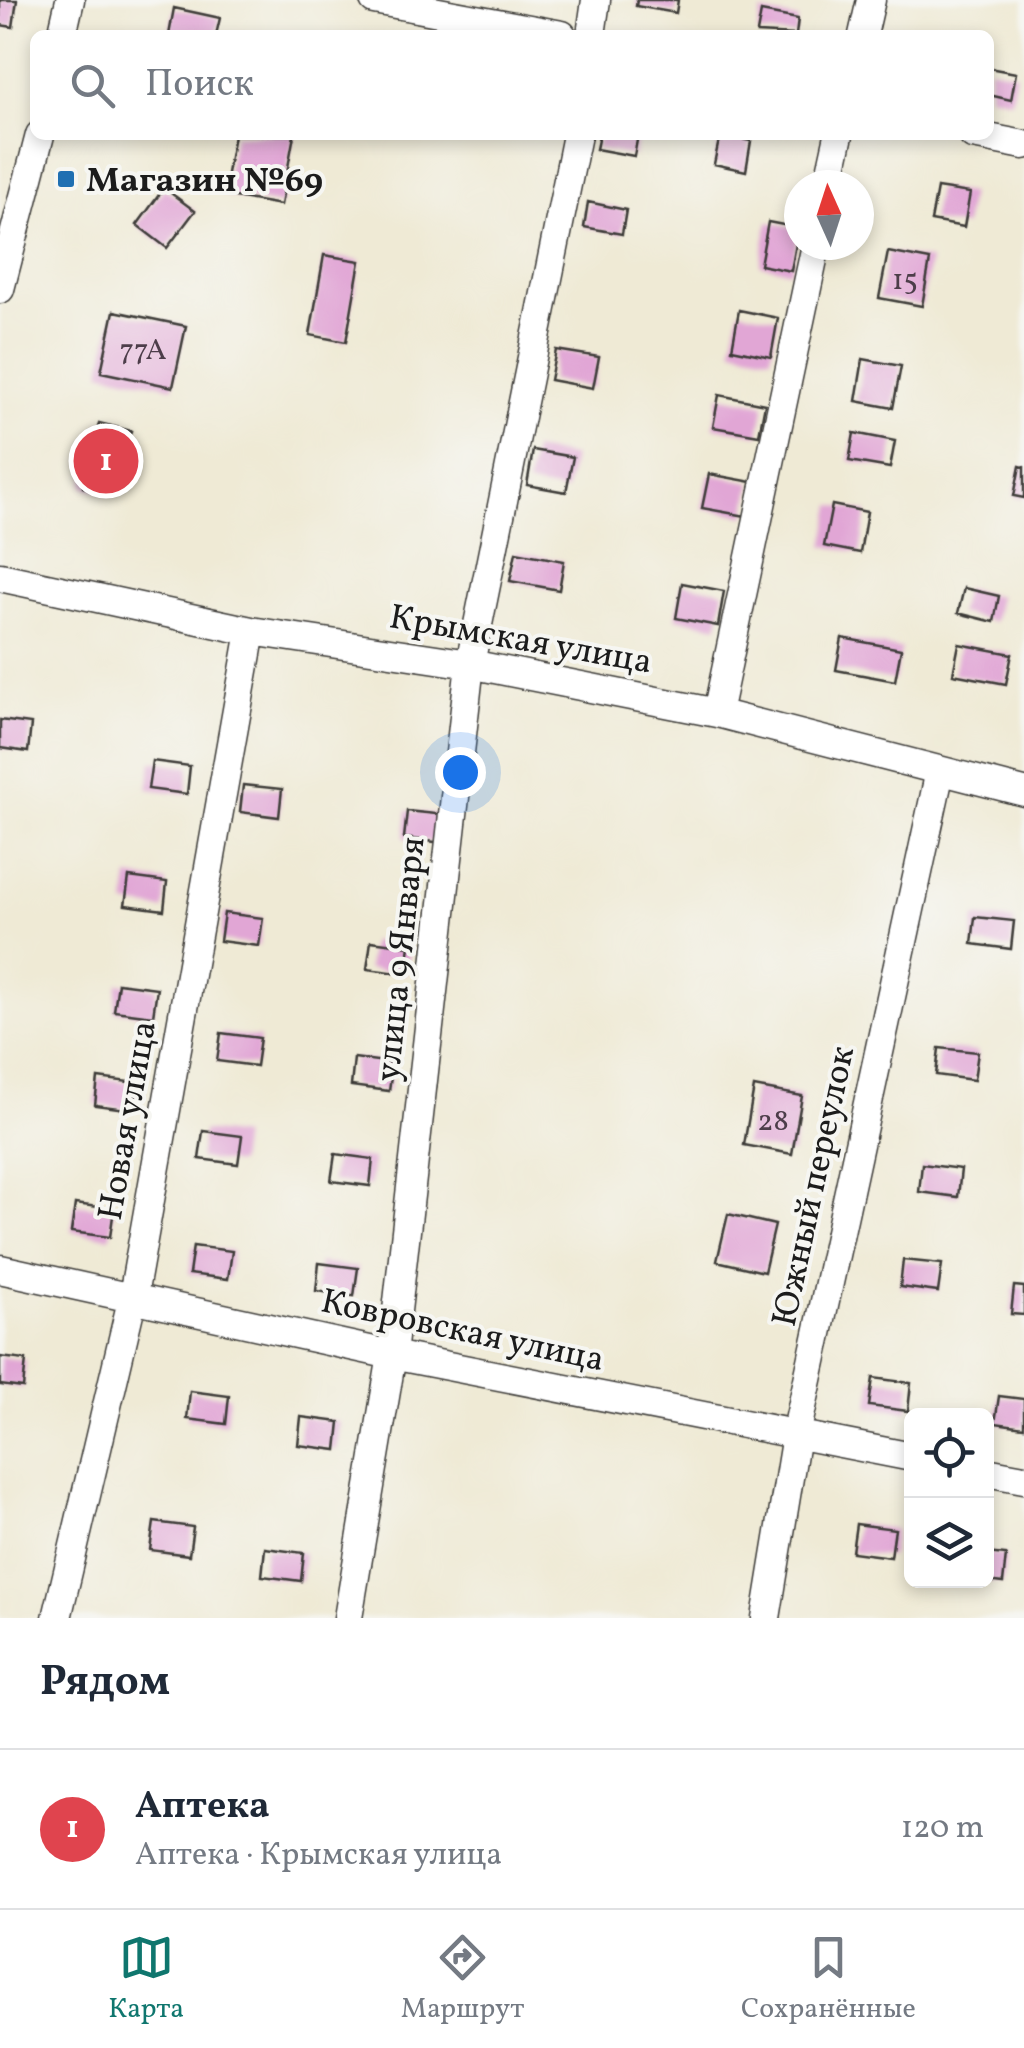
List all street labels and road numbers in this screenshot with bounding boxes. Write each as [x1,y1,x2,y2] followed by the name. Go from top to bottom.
[385,594,656,688] street label: Крымская улица
[365,835,439,1084] street label: улица 9 Января
[88,1017,170,1224] street label: Новая улица
[762,1042,868,1331] street label: Южный переулок
[316,1278,608,1385] street label: Ковровская улица

